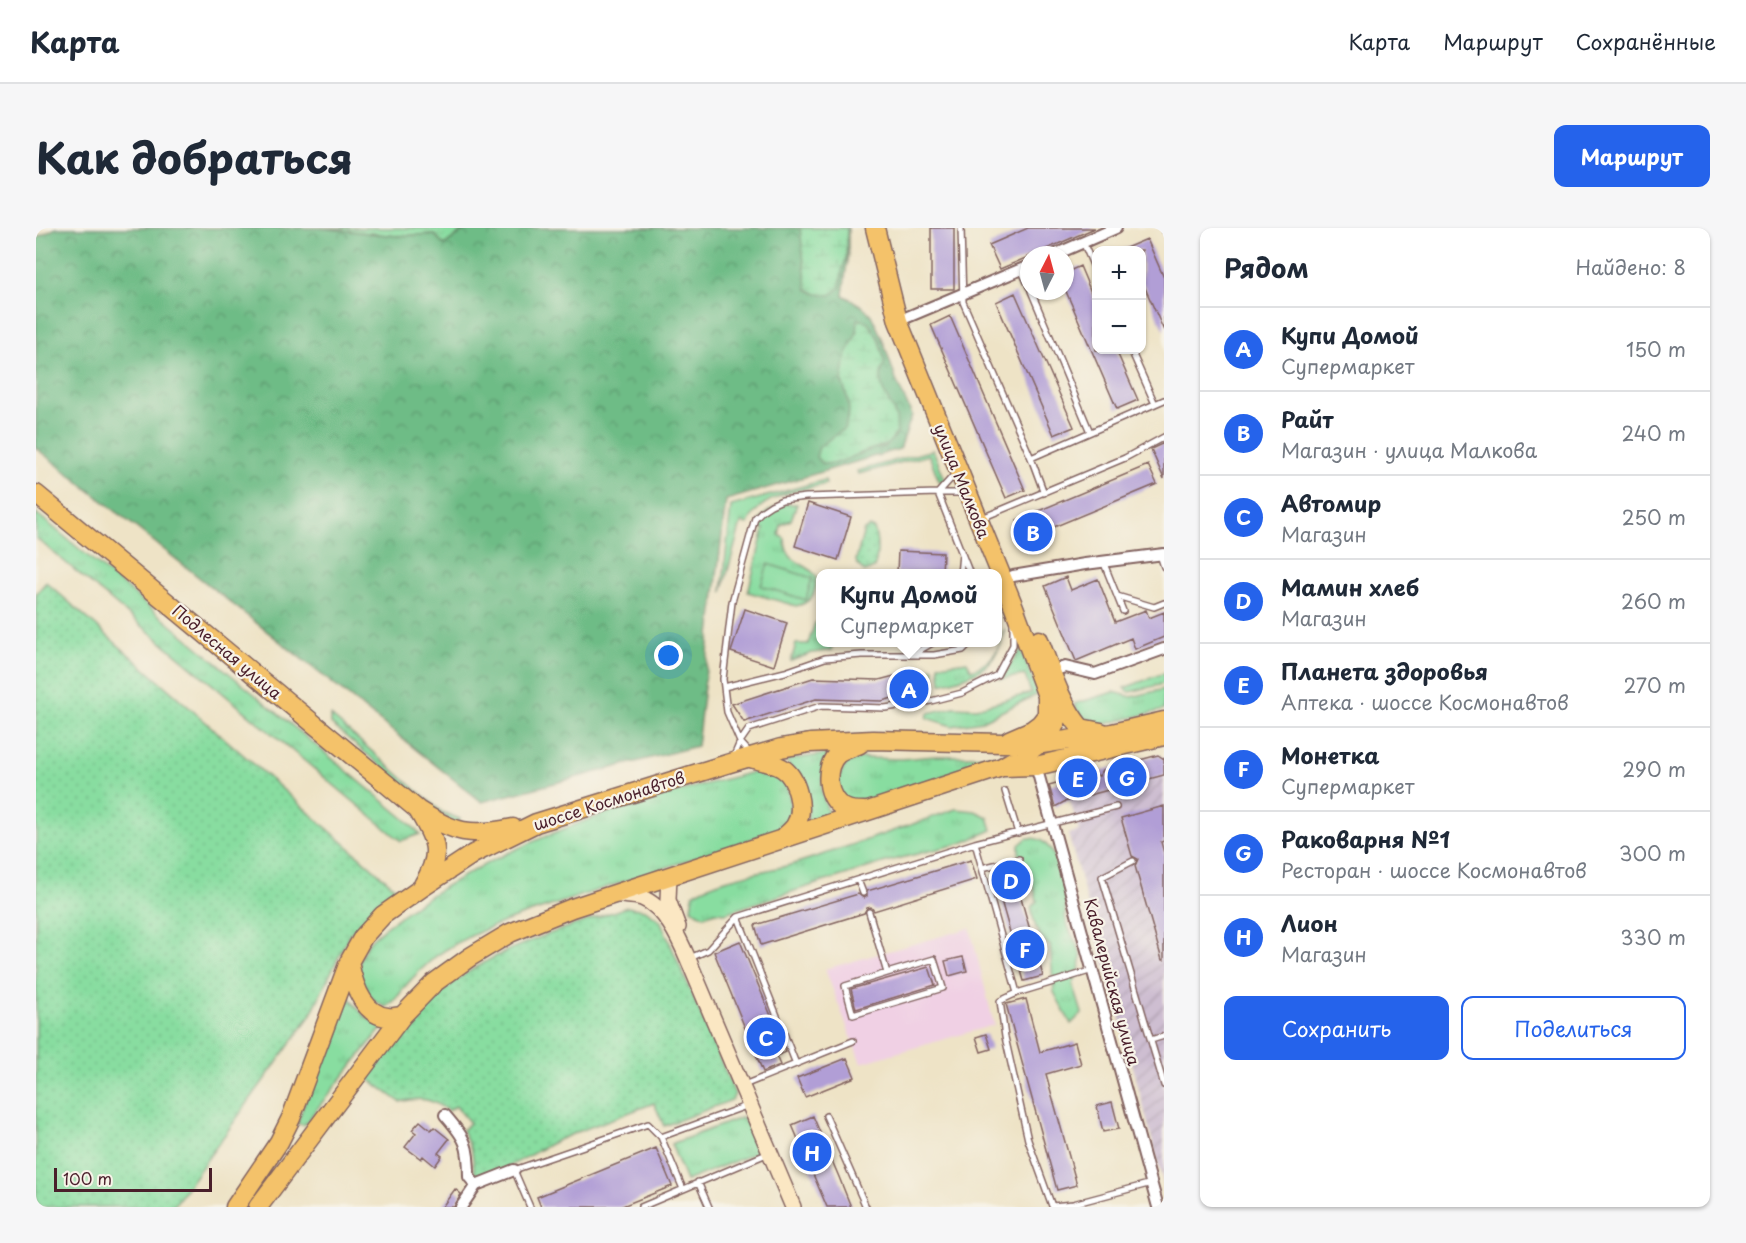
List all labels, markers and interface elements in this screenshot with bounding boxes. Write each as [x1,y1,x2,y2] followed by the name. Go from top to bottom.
[30,20,120,63] text: Карта
[1349,25,1410,57] text: Карта
[1443,25,1543,57] text: Маршрут
[1576,25,1716,57] text: Сохранённые
[36,125,353,188] text: Как добраться
[1554,125,1710,187] button: Маршрут
[1020,246,1074,300] north arrow
[1092,246,1146,354] map controls
[1092,246,1146,300] button: +
[1224,248,1309,287] text: Рядом
[1576,252,1686,282] text: Найдено: 8
[1092,300,1146,354] button: −
[1281,318,1419,351] text: Купи Домой
[1236,334,1251,364] text: A
[1626,334,1686,364] text: 150 m
[1281,351,1414,381] text: Супермаркет
[1281,402,1334,435] text: Райт
[1237,418,1250,448] text: B
[1621,418,1686,448] text: 240 m
[929,420,997,542] street label: улица Малкова
[1281,435,1537,465] text: Магазин · улица Малкова
[1281,486,1381,519] text: Автомир
[1236,502,1251,532] text: C
[1622,502,1686,532] text: 250 m
[1014,510,1052,554] pin: B
[1281,519,1367,549] text: Магазин
[816,569,1002,647] popup
[1281,570,1419,603] text: Мамин хлеб
[840,577,978,610] text: Купи Домой
[1236,586,1251,616] text: D
[1621,586,1686,616] text: 260 m
[168,598,288,704] street label: Подлесная улица
[1281,603,1367,633] text: Магазин
[840,610,974,640] text: Супермаркет
[654,641,683,670] your location
[1281,654,1488,687] text: Планета здоровья
[890,666,928,712] pin: A
[1237,670,1250,700] text: E
[1623,670,1686,700] text: 270 m
[1281,687,1569,717] text: Аптека · шоссе Космонавтов
[1281,738,1380,771] text: Монетка
[1108,754,1146,800] pin: G
[1238,754,1249,784] text: F
[1622,754,1686,784] text: 290 m
[1058,756,1098,800] pin: E
[530,764,687,836] street label: шоссе Космонавтов
[1281,771,1414,801] text: Супермаркет
[1281,822,1450,855] text: Раковарня №1
[1235,838,1252,868] text: G
[1619,838,1686,868] text: 300 m
[1281,855,1587,885] text: Ресторан · шоссе Космонавтов
[992,858,1030,902] pin: D
[1079,895,1147,1068] street label: Кавалерийская улица
[1281,906,1338,939] text: Лион
[1236,922,1251,952] text: H
[1620,922,1686,952] text: 330 m
[1006,926,1044,972] pin: F
[1281,939,1367,969] text: Магазин
[1224,996,1449,1060] button: Сохранить
[1461,996,1686,1060] button: Поделиться
[746,1014,786,1060] pin: C
[792,1130,832,1174] pin: H
[54,1165,212,1192] scale bar
[63,1166,112,1190] text: 100 m

